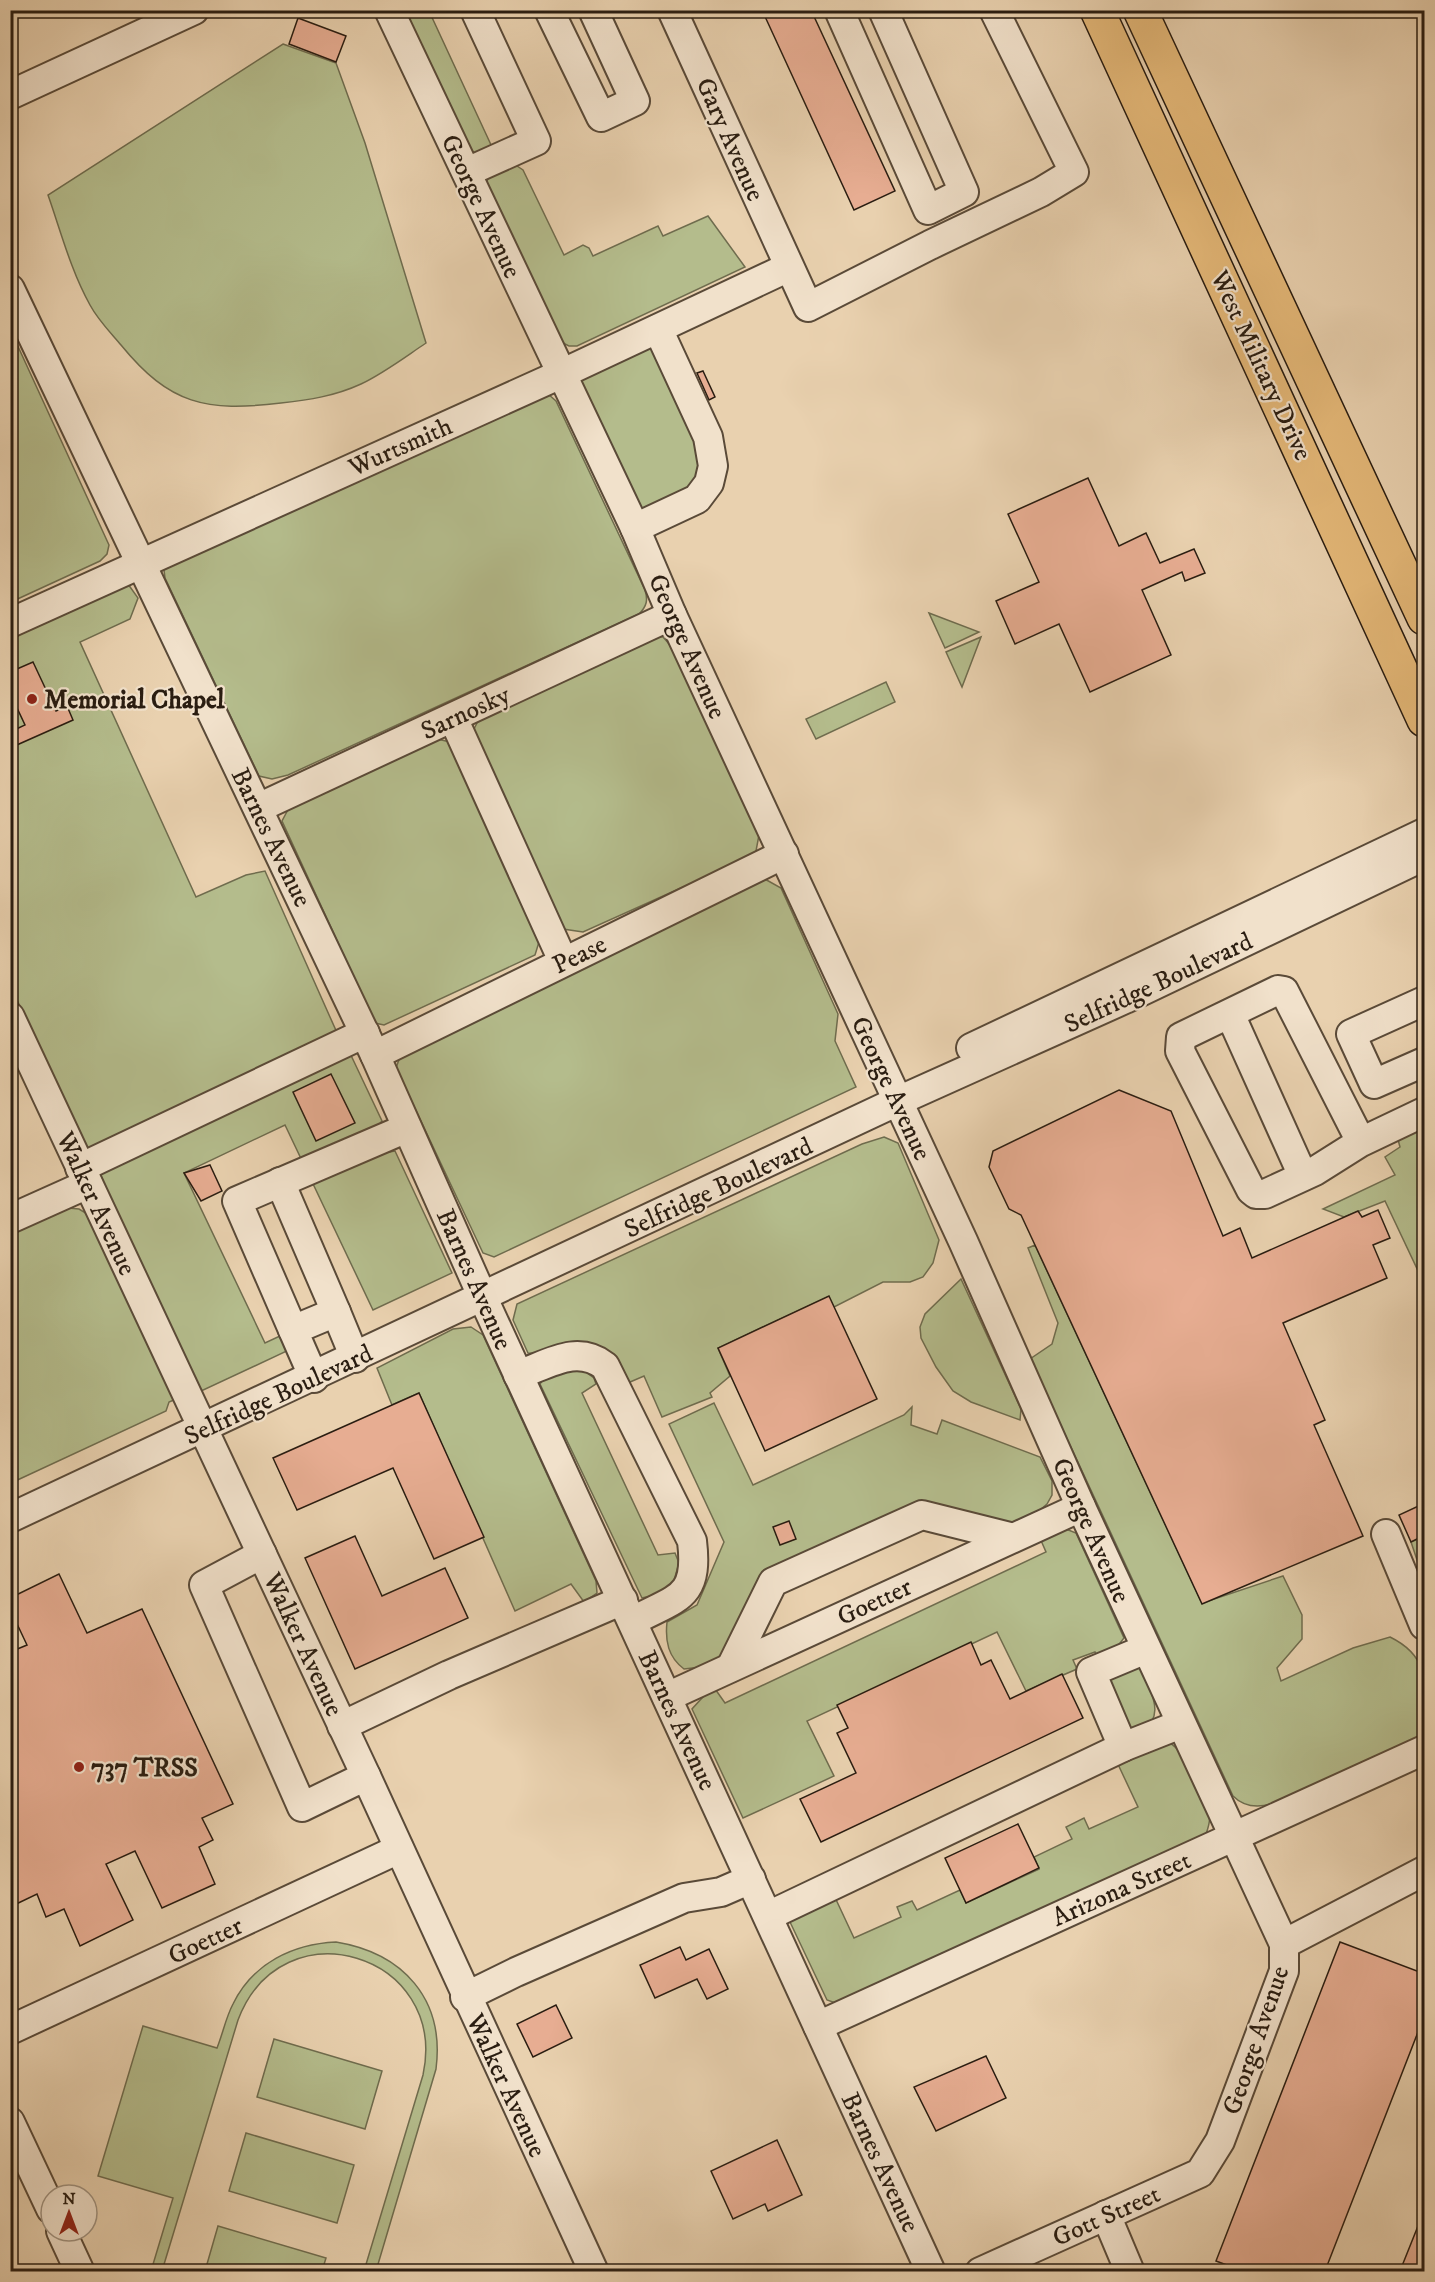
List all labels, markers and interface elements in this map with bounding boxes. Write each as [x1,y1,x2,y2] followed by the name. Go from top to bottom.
[688,73,772,207] street label: Gary Avenue
[433,129,528,284] street label: George Avenue
[1202,265,1319,466] street label: West Military Drive
[343,410,458,485] street label: Wurtsmith
[640,569,733,724] street label: George Avenue
[416,678,516,748] street label: Sarnosky
[44,684,226,717] place label: Memorial Chapel
[25,692,39,706] marker: Memorial Chapel
[223,763,319,913] street label: Barnes Avenue
[1059,925,1258,1041] street label: Selfridge Boulevard
[547,928,612,982] street label: Pease
[843,1011,938,1166] street label: George Avenue
[48,1126,143,1281] street label: Walker Avenue
[619,1130,818,1246] street label: Selfridge Boulevard
[428,1204,519,1355] street label: Barnes Avenue
[179,1337,378,1453] street label: Selfridge Boulevard
[1044,1453,1137,1608] street label: George Avenue
[255,1567,350,1722] street label: Walker Avenue
[832,1571,918,1634] street label: Goetter
[630,1645,723,1796] street label: Barnes Avenue
[91,1752,198,1785] place label: 737 TRSS
[72,1760,86,1774] marker: 737 TRSS
[1047,1844,1196,1935] street label: Arizona Street
[163,1910,249,1973] street label: Goetter
[1216,1962,1297,2119] street label: George Avenue
[458,2008,553,2163] street label: Walker Avenue
[833,2087,926,2238] street label: Barnes Avenue
[1048,2178,1166,2255] street label: Gott Street
[39,2183,99,2243] north arrow
[62,2189,76,2209] text: N

